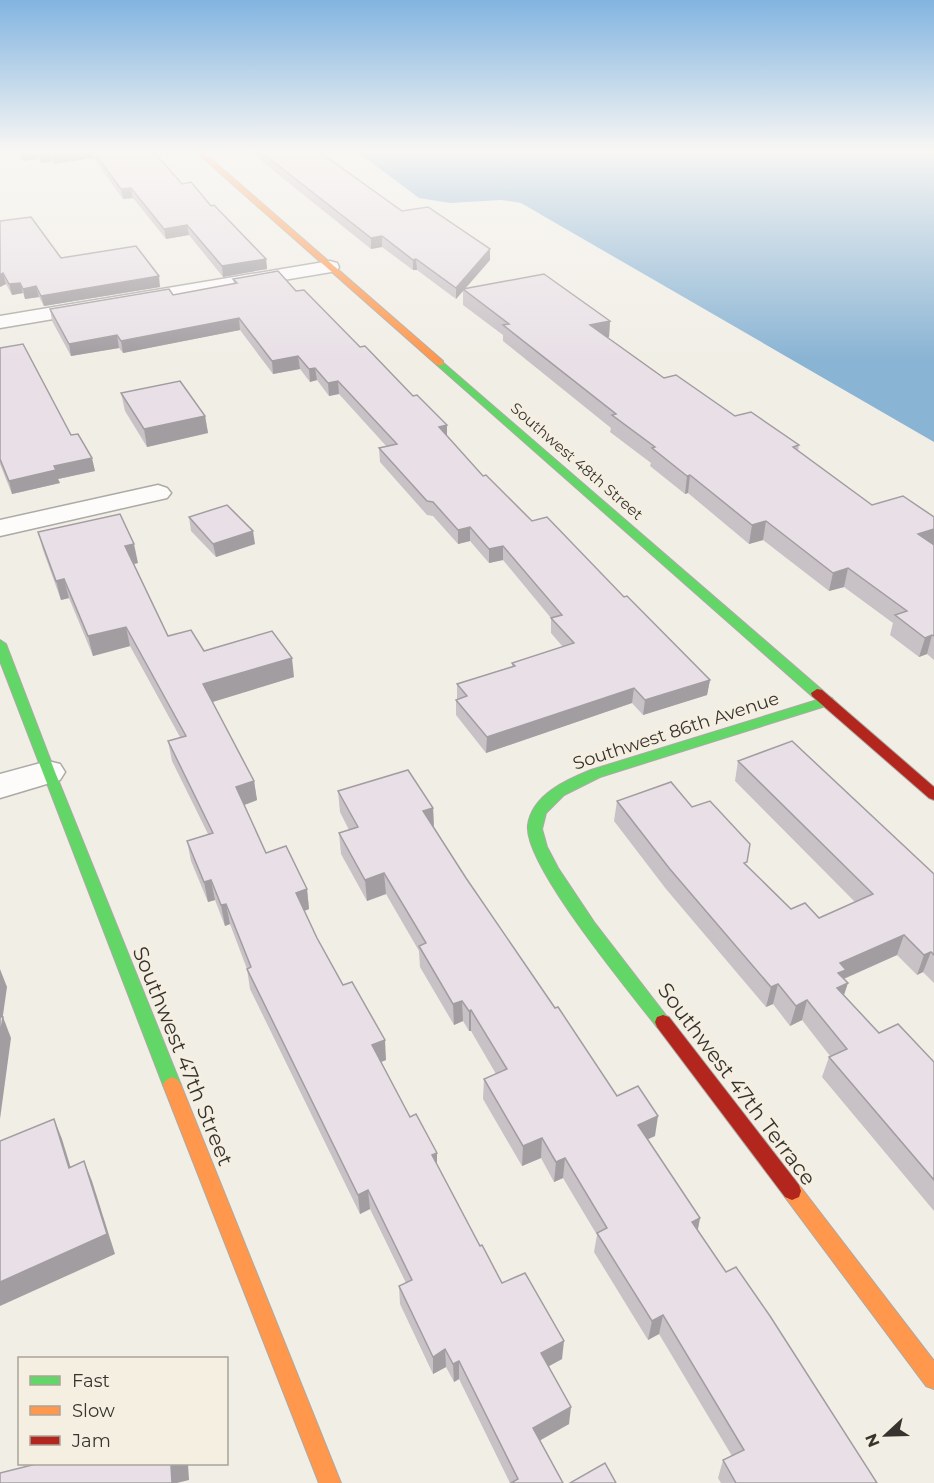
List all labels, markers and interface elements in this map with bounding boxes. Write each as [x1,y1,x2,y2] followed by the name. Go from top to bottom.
[507,398,647,524] street label: Southwest 48th Street
[570,687,782,775] street label: Southwest 86th Avenue
[128,943,238,1169] street label: Southwest 47th Street
[653,978,821,1190] street label: Southwest 47th Terrace
[18,1357,228,1465] legend
[72,1370,110,1392] text: Fast
[72,1400,115,1422] text: Slow
[856,1405,916,1465] north arrow
[71,1430,111,1452] text: Jam
[861,1431,884,1450] text: N

